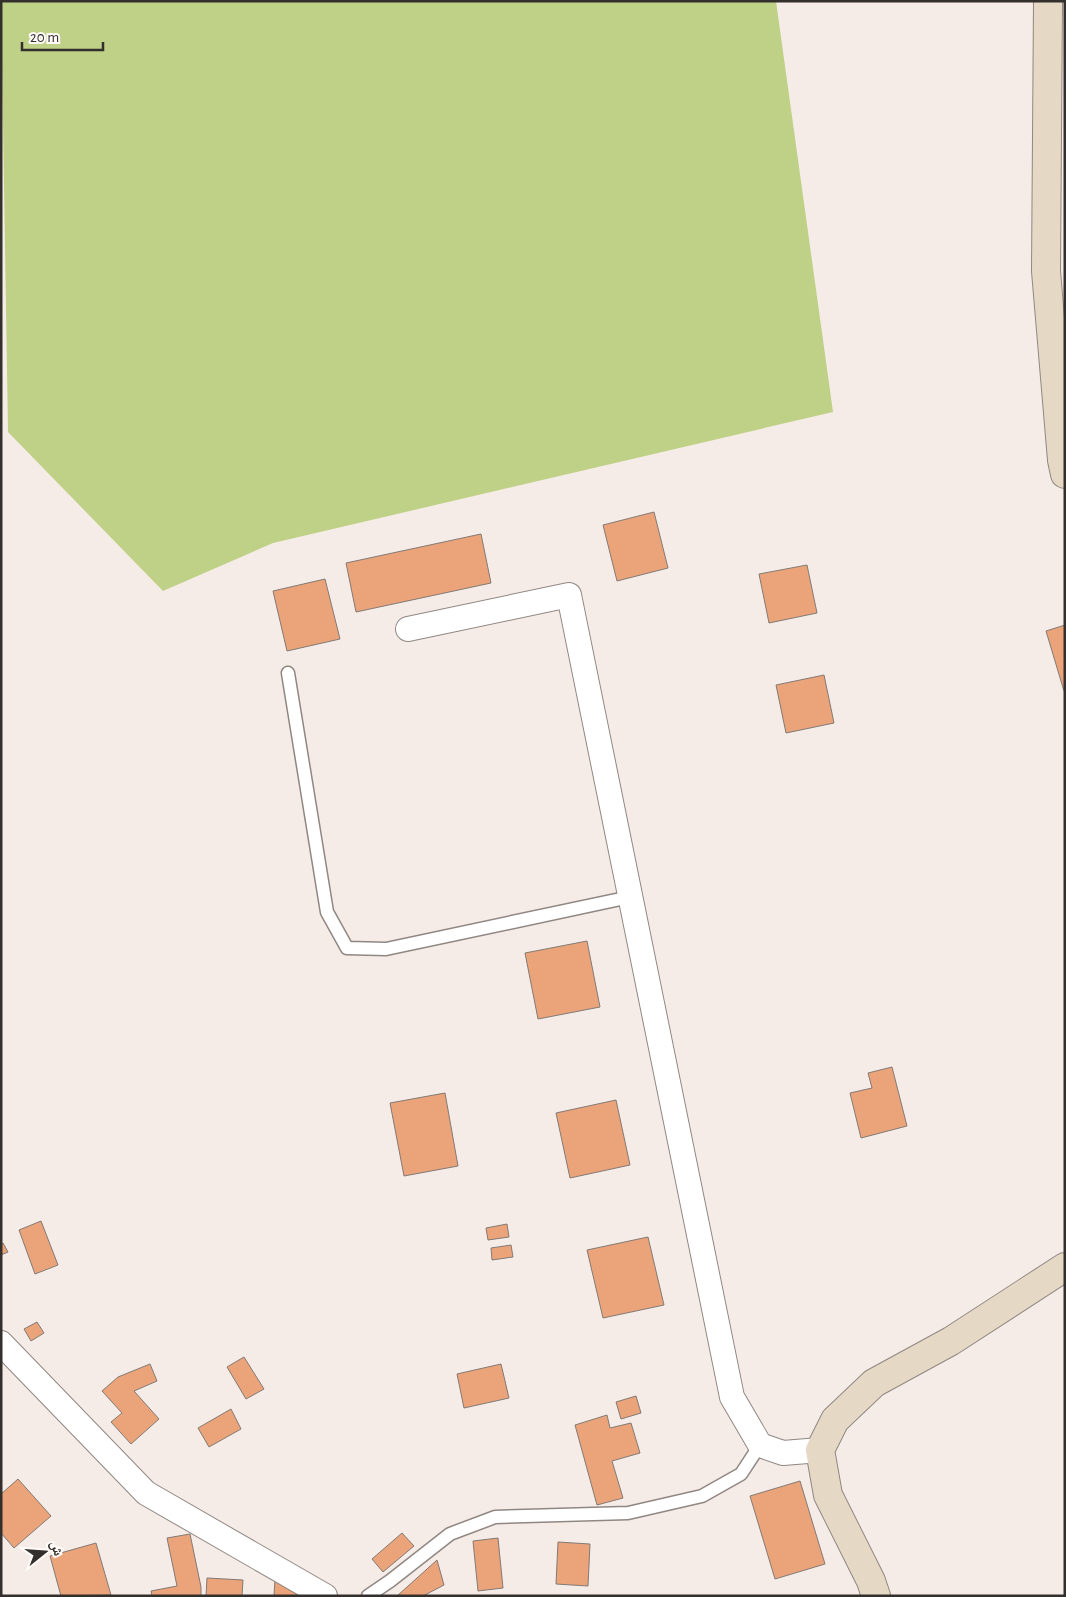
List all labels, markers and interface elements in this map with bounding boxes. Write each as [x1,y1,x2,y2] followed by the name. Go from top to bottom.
[22,20,104,52] scale bar
[30,30,59,45] text: 20 m
[20,1527,70,1577] north arrow
[47,1539,65,1558] text: ش

